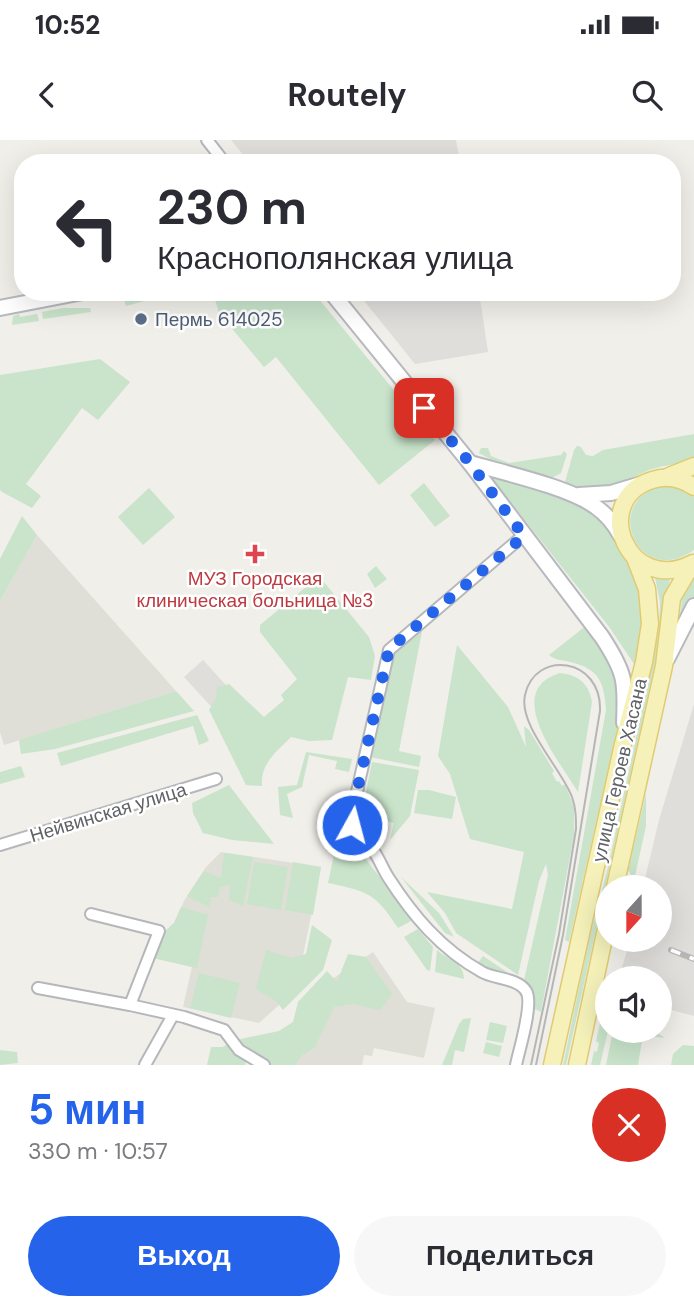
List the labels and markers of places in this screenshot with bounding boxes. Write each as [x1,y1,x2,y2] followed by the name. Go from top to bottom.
[155,307,283,332] place label: Пермь 614025
[133,311,149,327] marker: Пермь 614025
[394,378,454,438] pin
[245,544,265,564] marker: МУЗ Городская клиническая больница №3
[136,566,374,613] place label: МУЗ Городская клиническая больница №3

